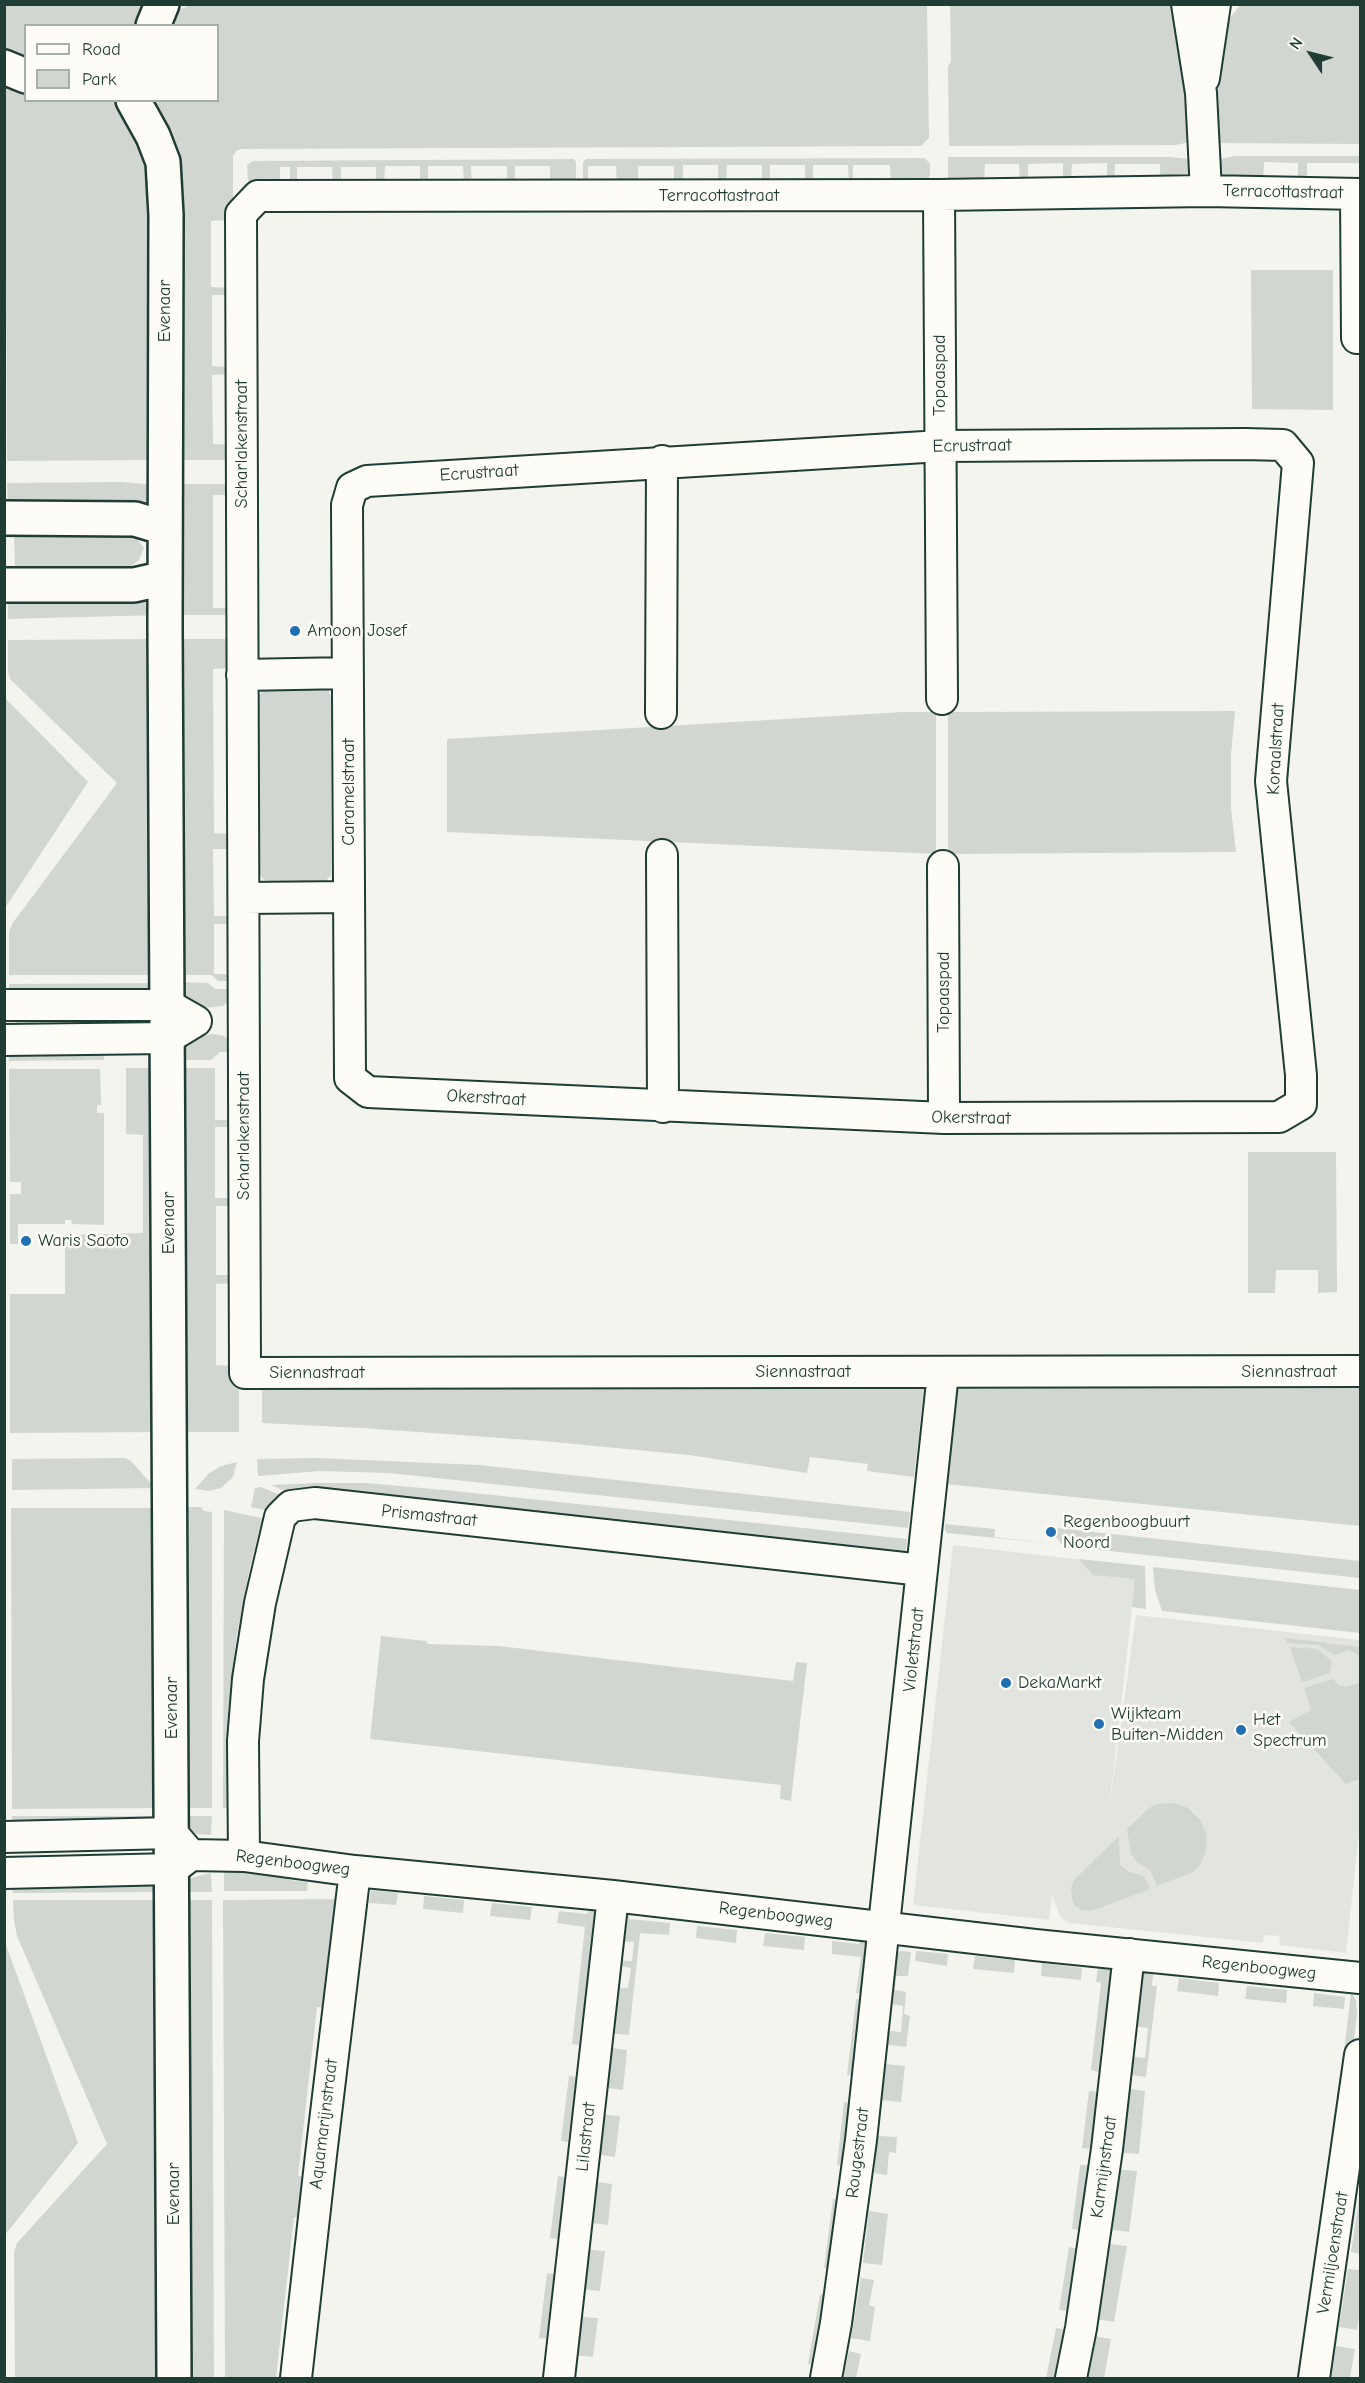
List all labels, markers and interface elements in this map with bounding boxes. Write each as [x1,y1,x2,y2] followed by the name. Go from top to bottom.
[24,24,219,102] legend
[1281,24,1341,84] north arrow
[1286,34,1307,53] text: N
[82,39,121,60] text: Road
[82,69,116,90] text: Park
[1223,180,1343,204] street label: Terracottastraat
[659,185,779,207] street label: Terracottastraat
[154,280,176,342] street label: Evenaar
[929,334,951,416] street label: Topaaspad
[231,380,253,508] street label: Scharlakenstraat
[932,435,1012,457] street label: Ecrustraat
[439,459,519,487] street label: Ecrustraat
[307,620,406,642] place label: Amoon Josef
[288,624,302,638] marker: Amoon Josef
[1263,702,1289,796] street label: Koraalstraat
[338,738,360,846] street label: Caramelstraat
[933,951,955,1033] street label: Topaaspad
[233,1072,255,1200] street label: Scharlakenstraat
[446,1085,526,1111] street label: Okerstraat
[931,1107,1011,1129] street label: Okerstraat
[158,1192,180,1254] street label: Evenaar
[38,1230,129,1252] place label: Waris Saoto
[19,1234,33,1248] marker: Waris Saoto
[755,1361,851,1383] street label: Siennastraat
[1241,1361,1337,1383] street label: Siennastraat
[269,1362,365,1384] street label: Siennastraat
[380,1500,478,1532] street label: Prismastraat
[1063,1511,1190,1553] place label: Regenboogbuurt Noord
[1044,1525,1058,1539] marker: Regenboogbuurt Noord
[899,1607,929,1693] street label: Violetstraat
[1018,1672,1101,1694] place label: DekaMarkt
[999,1676,1013,1690] marker: DekaMarkt
[161,1677,183,1739] street label: Evenaar
[1111,1703,1223,1746] place label: Wijkteam Buiten-Midden
[1253,1709,1327,1752] place label: Het Spectrum
[1092,1717,1106,1731] marker: Wijkteam Buiten-Midden
[1234,1723,1248,1737] marker: Het Spectrum
[234,1845,352,1881] street label: Regenboogweg
[717,1897,835,1933] street label: Regenboogweg
[1201,1951,1317,1985] street label: Regenboogweg
[305,2058,343,2190] street label: Aquamarijnstraat
[572,2101,600,2173] street label: Lilastraat
[842,2107,874,2199] street label: Rougestraat
[1086,2115,1122,2219] street label: Karmijnstraat
[163,2163,185,2225] street label: Evenaar
[1313,2190,1353,2316] street label: Vermiljoenstraat

